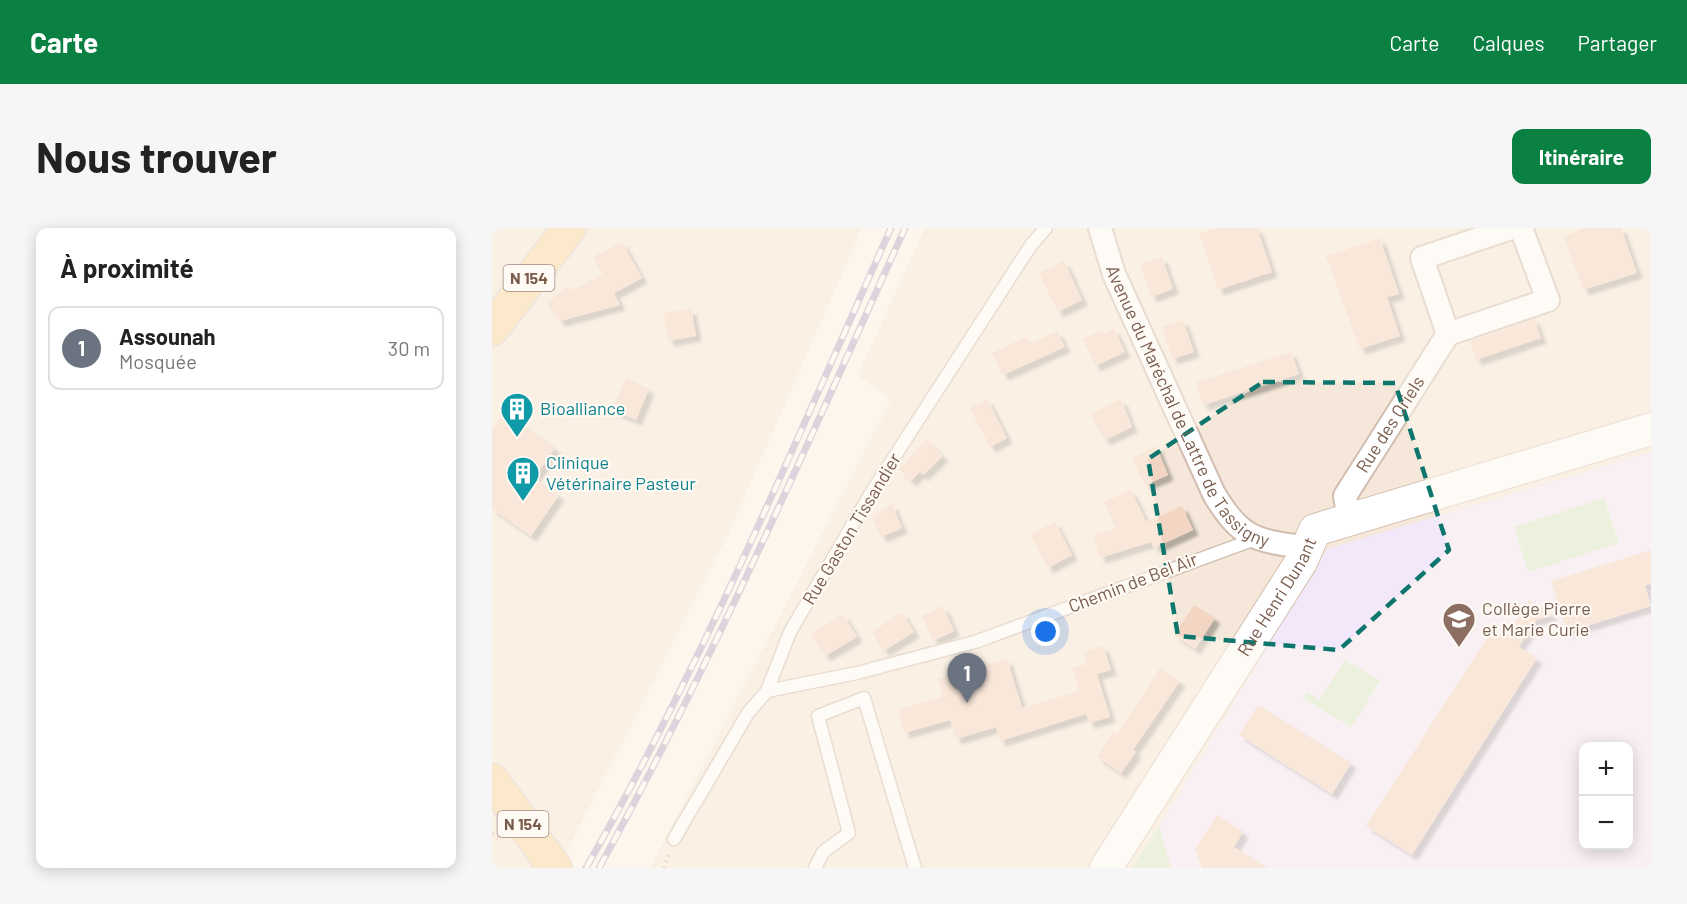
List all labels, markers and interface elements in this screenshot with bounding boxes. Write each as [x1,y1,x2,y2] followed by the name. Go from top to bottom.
[30,25,98,59] text: Carte
[1390,30,1439,55] text: Carte
[1472,30,1545,55] text: Calques
[1578,30,1657,55] text: Partager
[1512,129,1651,184] button: Itinéraire
[36,131,277,181] text: Nous trouver
[60,252,194,283] text: À proximité
[1102,262,1272,551] street label: Avenue du Maréchal de Lattre de Tassigny
[504,265,555,291] road number: N 154
[119,323,216,349] text: Assounah
[78,336,85,360] text: 1
[388,336,430,360] text: 30 m
[119,349,197,373] text: Mosquée
[1351,372,1428,476] street label: Rue des Oriels
[499,391,535,438] building icon: Bioalliance
[540,397,625,419] place label: Bioalliance
[797,448,905,608] street label: Rue Gaston Tissandier
[546,451,696,494] place label: Clinique Vétérinaire Pasteur
[505,455,541,502] building icon: Clinique Vétérinaire Pasteur
[1232,533,1321,660] street label: Rue Henri Dunant
[1065,547,1201,617] street label: Chemin de Bel Air
[1482,597,1591,640] place label: Collège Pierre et Marie Curie
[1441,601,1477,648] school or university icon: Collège Pierre et Marie Curie
[1031,617,1060,646] your location
[948,654,986,703] pin: 1
[1579,742,1633,850] map controls
[1579,742,1633,796] button: +
[1579,796,1633,850] button: −
[498,811,549,837] road number: N 154

